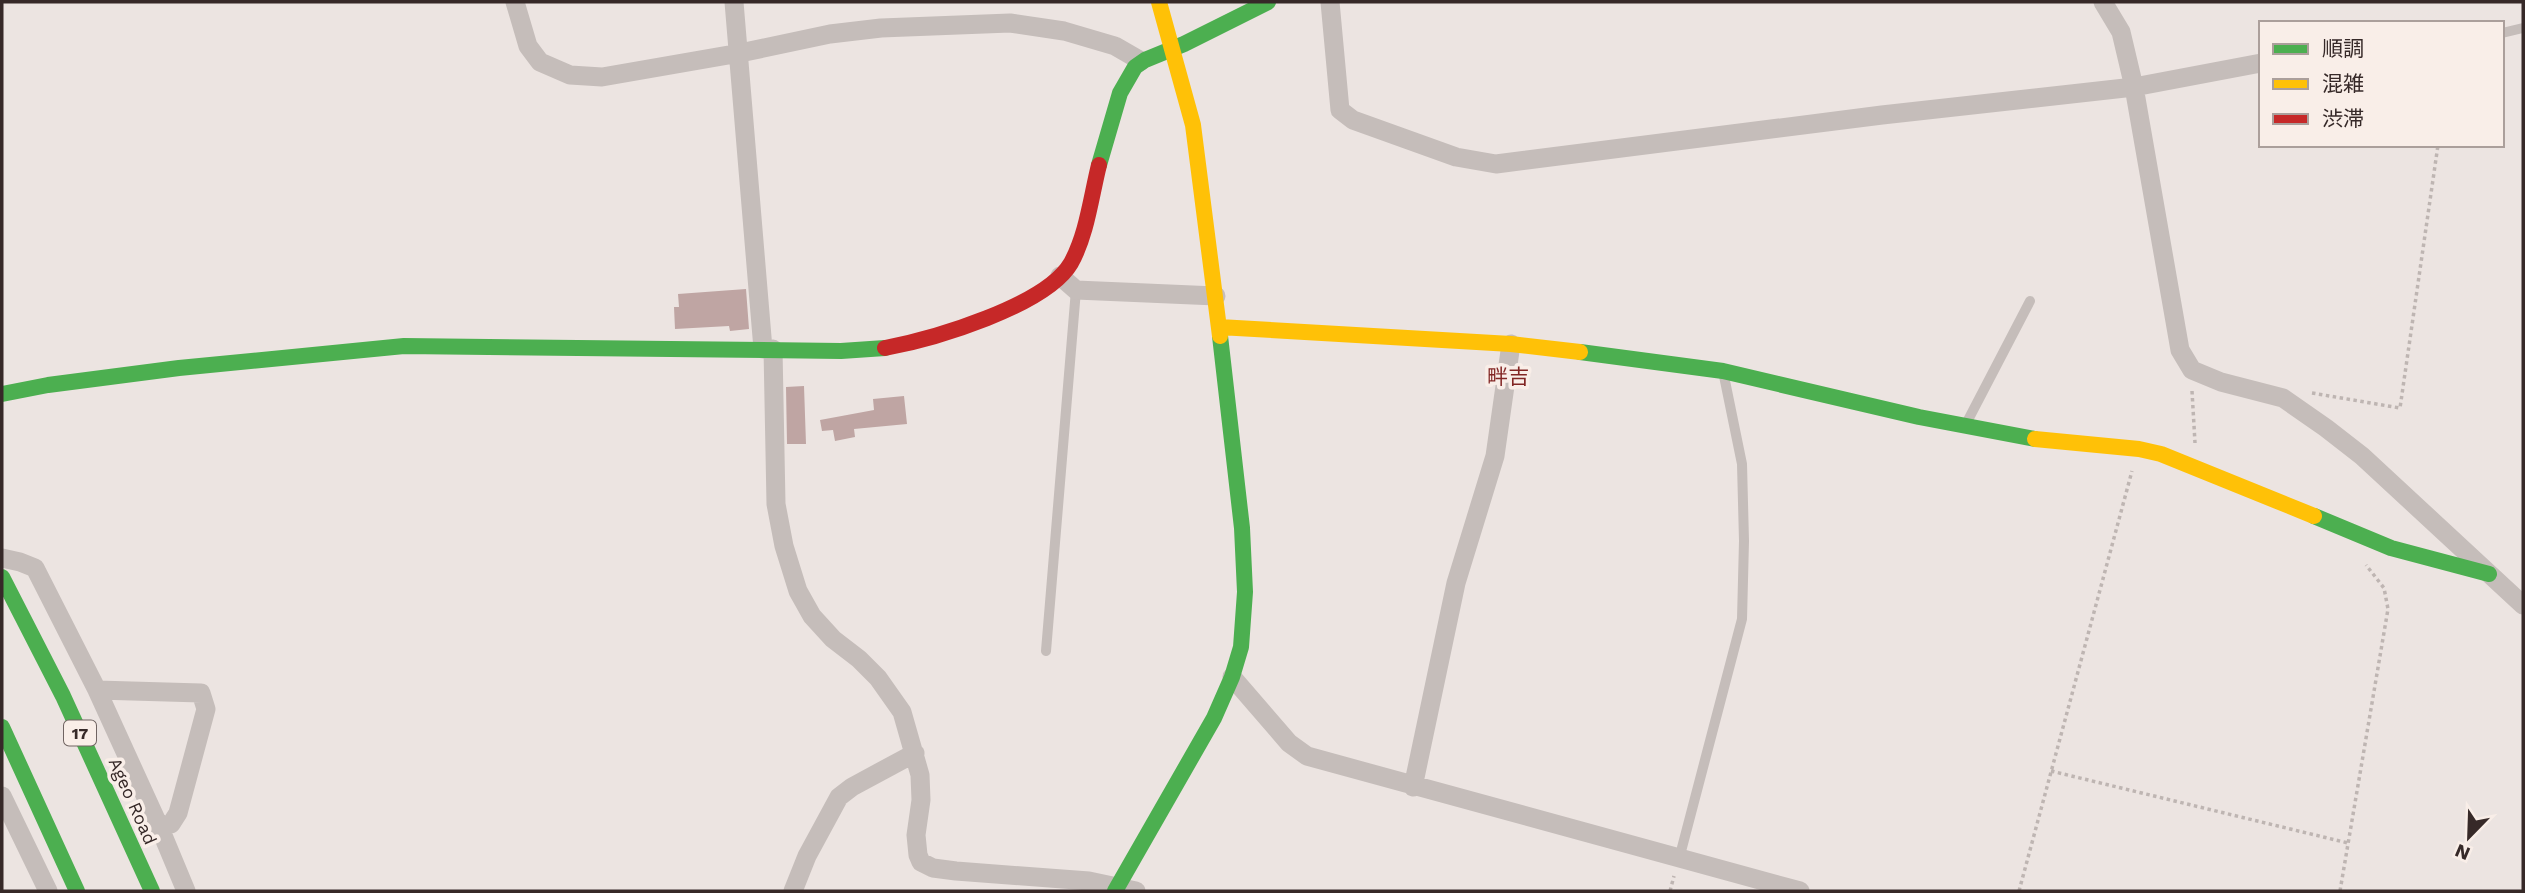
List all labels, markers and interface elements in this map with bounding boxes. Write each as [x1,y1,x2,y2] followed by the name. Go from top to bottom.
[2259,21,2504,147] legend
[2322,36,2364,61] text: 順調
[2322,71,2364,96] text: 混雑
[2322,106,2364,131] text: 渋滞
[1487,364,1529,389] district label: 畔吉
[64,720,96,746] road number: 17
[105,754,161,848] street label: Ageo Road
[2434,802,2504,872] north arrow
[2452,839,2474,866] text: N

